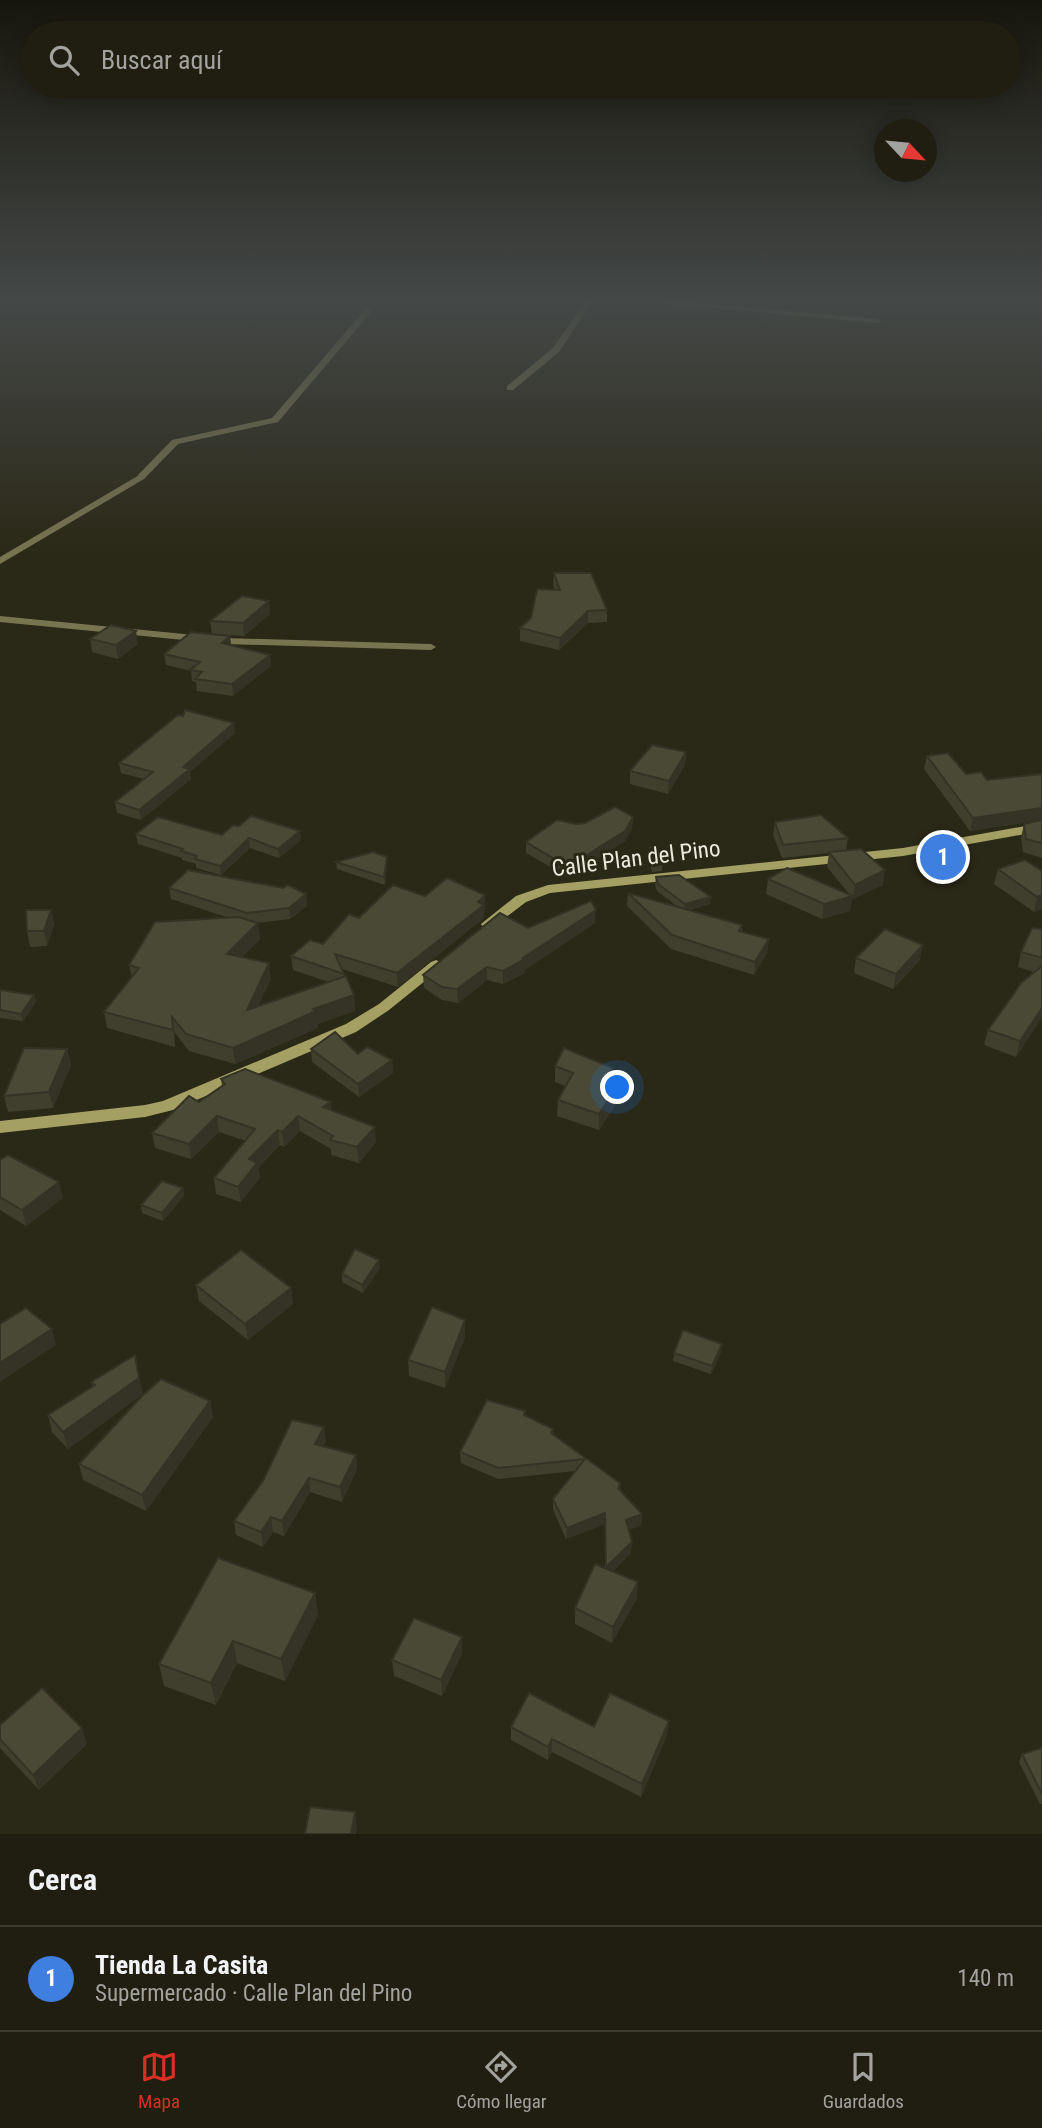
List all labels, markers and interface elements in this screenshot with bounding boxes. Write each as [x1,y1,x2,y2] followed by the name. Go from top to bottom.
[21,21,1021,98] search box
[45,41,83,79] icon: search
[101,45,222,75] text: Buscar aquí
[874,119,937,182] north arrow
[920,831,966,883] pin: 1
[550,835,722,882] street label: Calle Plan del Pino
[600,1070,634,1104] your location
[28,1862,97,1897] text: Cerca
[95,1950,268,1980] text: Tienda La Casita
[45,1965,57,1992] text: 1
[957,1965,1014,1992] text: 140 m
[95,1980,412,2007] text: Supermercado · Calle Plan del Pino
[138,2048,180,2113] tab: Mapa
[456,2048,547,2113] tab: Cómo llegar
[823,2048,904,2113] tab: Guardados

